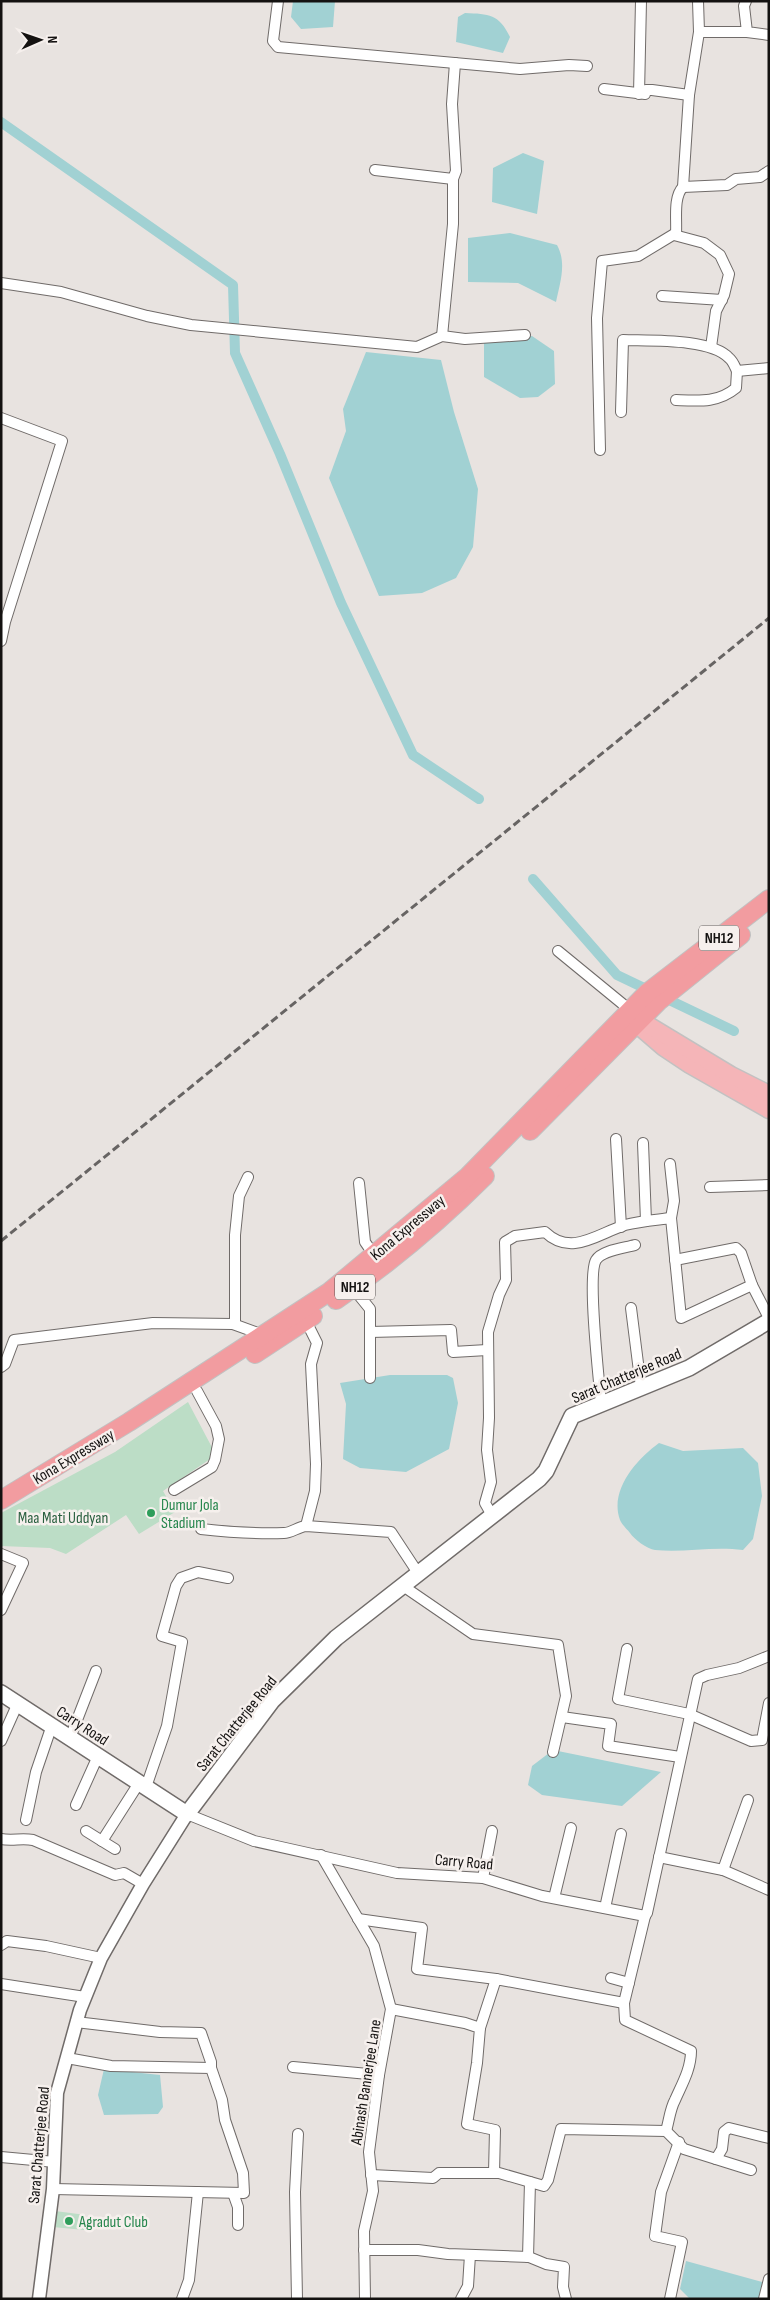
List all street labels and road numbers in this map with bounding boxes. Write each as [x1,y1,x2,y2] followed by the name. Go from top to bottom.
[699,926,739,950] road number: NH12
[367,1191,449,1265] street label: Kona Expressway
[335,1274,375,1300] road number: NH12
[569,1345,684,1408] street label: Sarat Chatterjee Road
[30,1426,118,1489] street label: Kona Expressway
[193,1672,281,1775] street label: Sarat Chatterjee Road
[53,1702,112,1750] street label: Carry Road
[434,1850,494,1875] street label: Carry Road
[347,2018,386,2147] street label: Abinash Bannerjee Lane
[25,2086,54,2204] street label: Sarat Chatterjee Road

